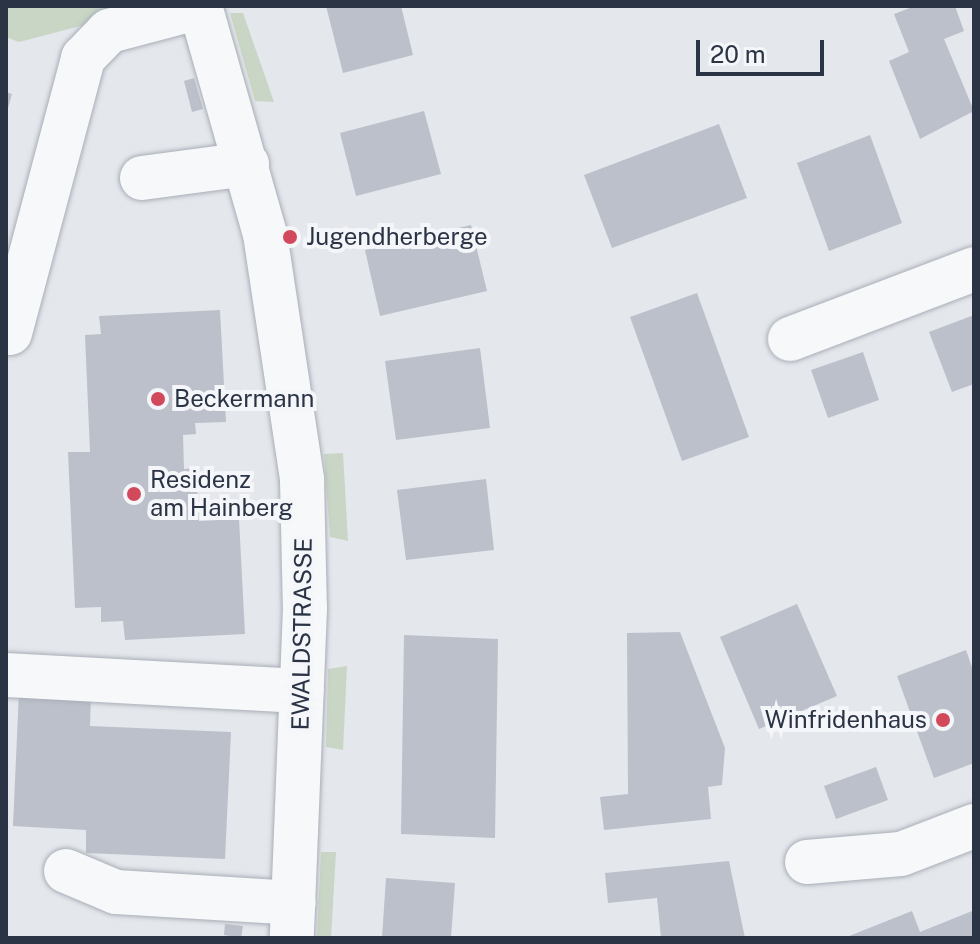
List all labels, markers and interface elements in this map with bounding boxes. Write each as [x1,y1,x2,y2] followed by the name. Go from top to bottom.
[700,24,828,74] scale bar
[710,40,766,68] text: 20 m
[306,223,488,251] place label: Jugendherberge
[281,228,299,246] marker: Jugendherberge
[174,385,314,413] place label: Beckermann
[149,390,167,408] marker: Beckermann
[150,466,293,522] place label: Residenz am Hainberg
[125,485,143,503] marker: Residenz am Hainberg
[286,537,318,731] street label: EWALDSTRASSE
[765,706,927,734] place label: Winfridenhaus
[934,711,952,729] marker: Winfridenhaus

